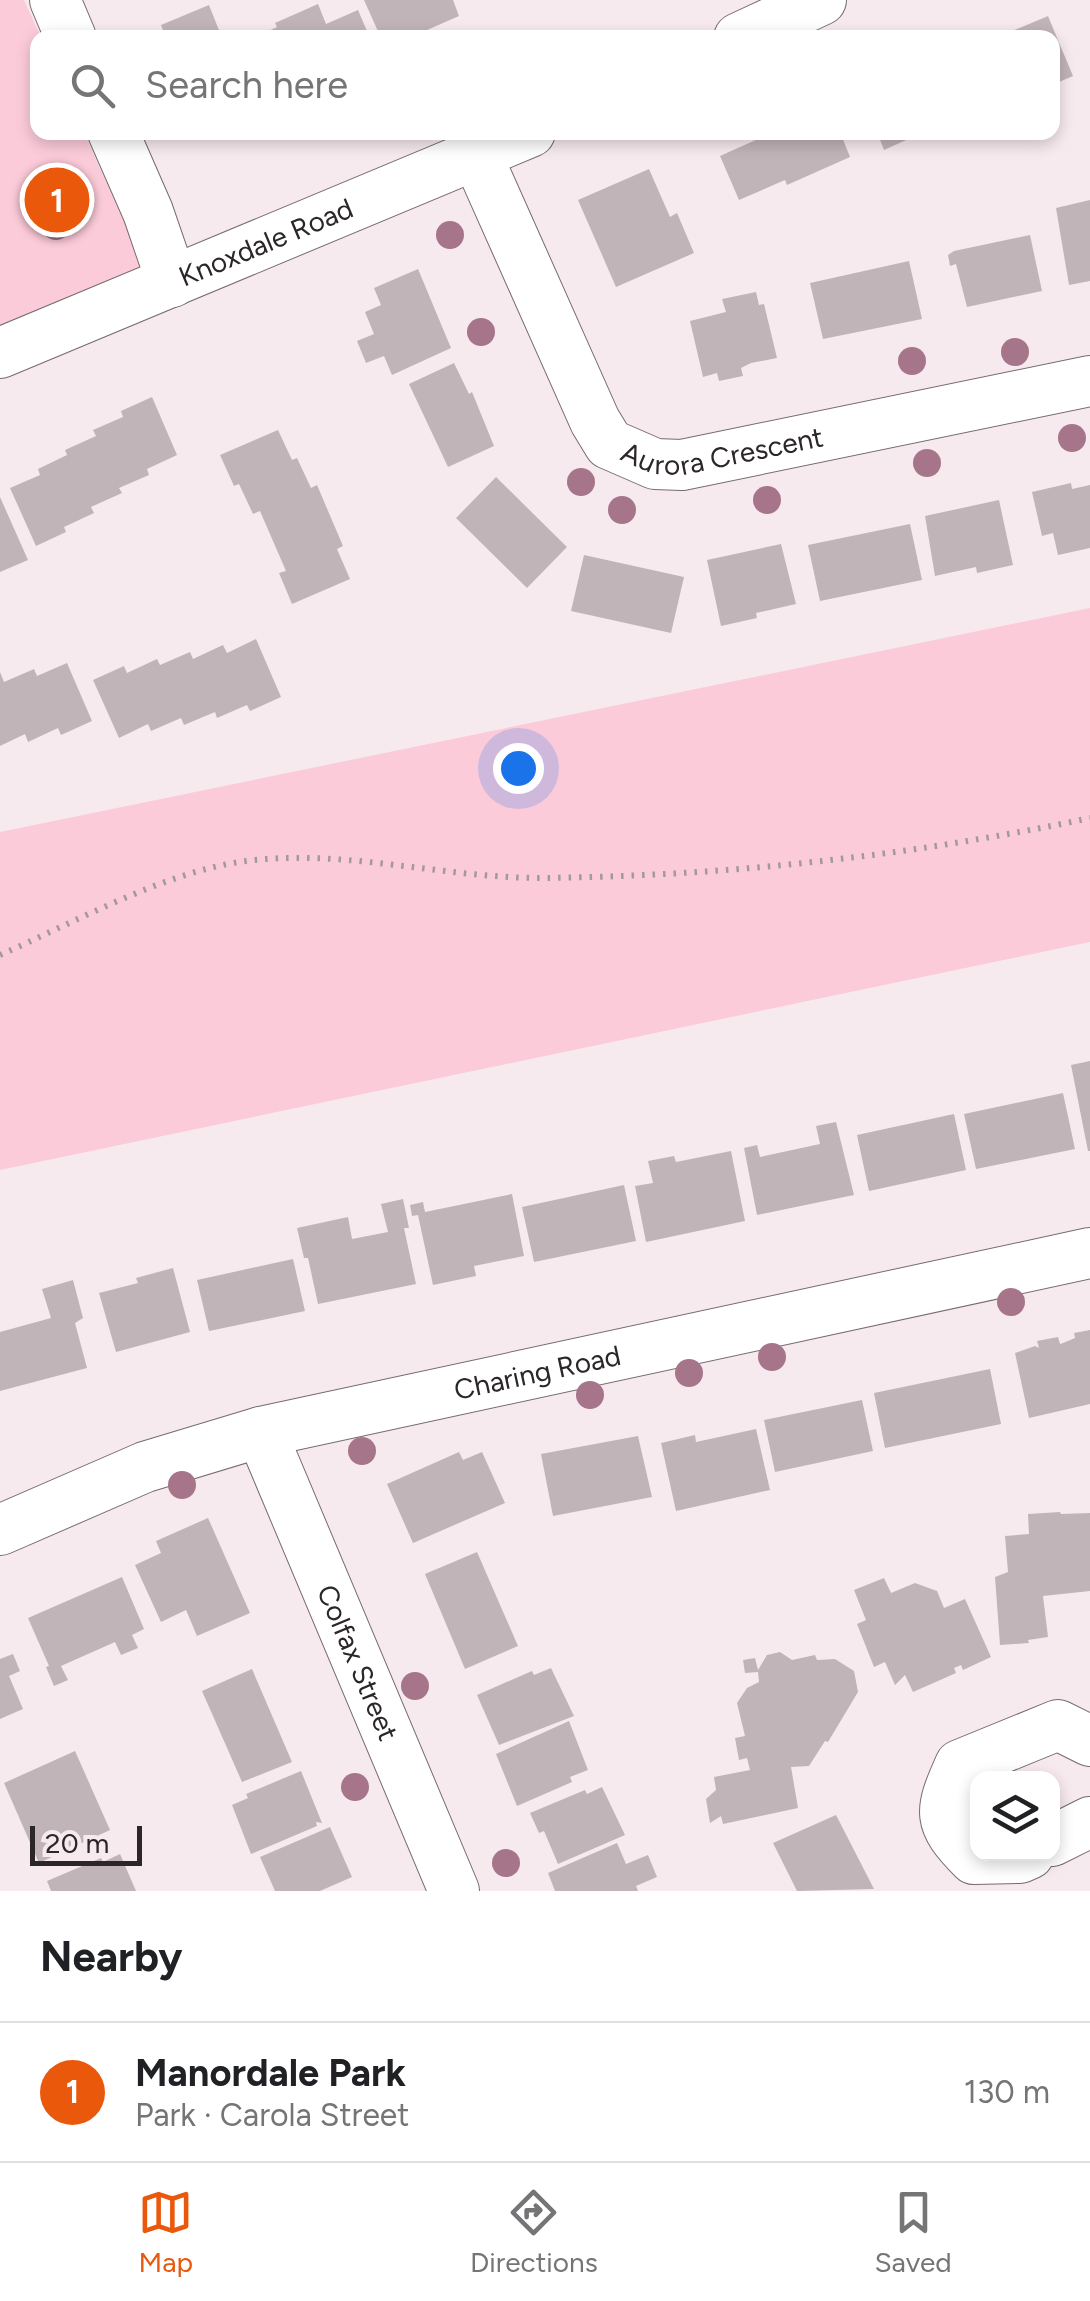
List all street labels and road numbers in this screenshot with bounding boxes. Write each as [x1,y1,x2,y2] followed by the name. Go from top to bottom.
[174,191,358,294] street label: Knoxdale Road
[616,419,826,482] street label: Aurora Crescent
[451,1338,624,1407] street label: Charing Road
[310,1579,406,1745] street label: Colfax Street

